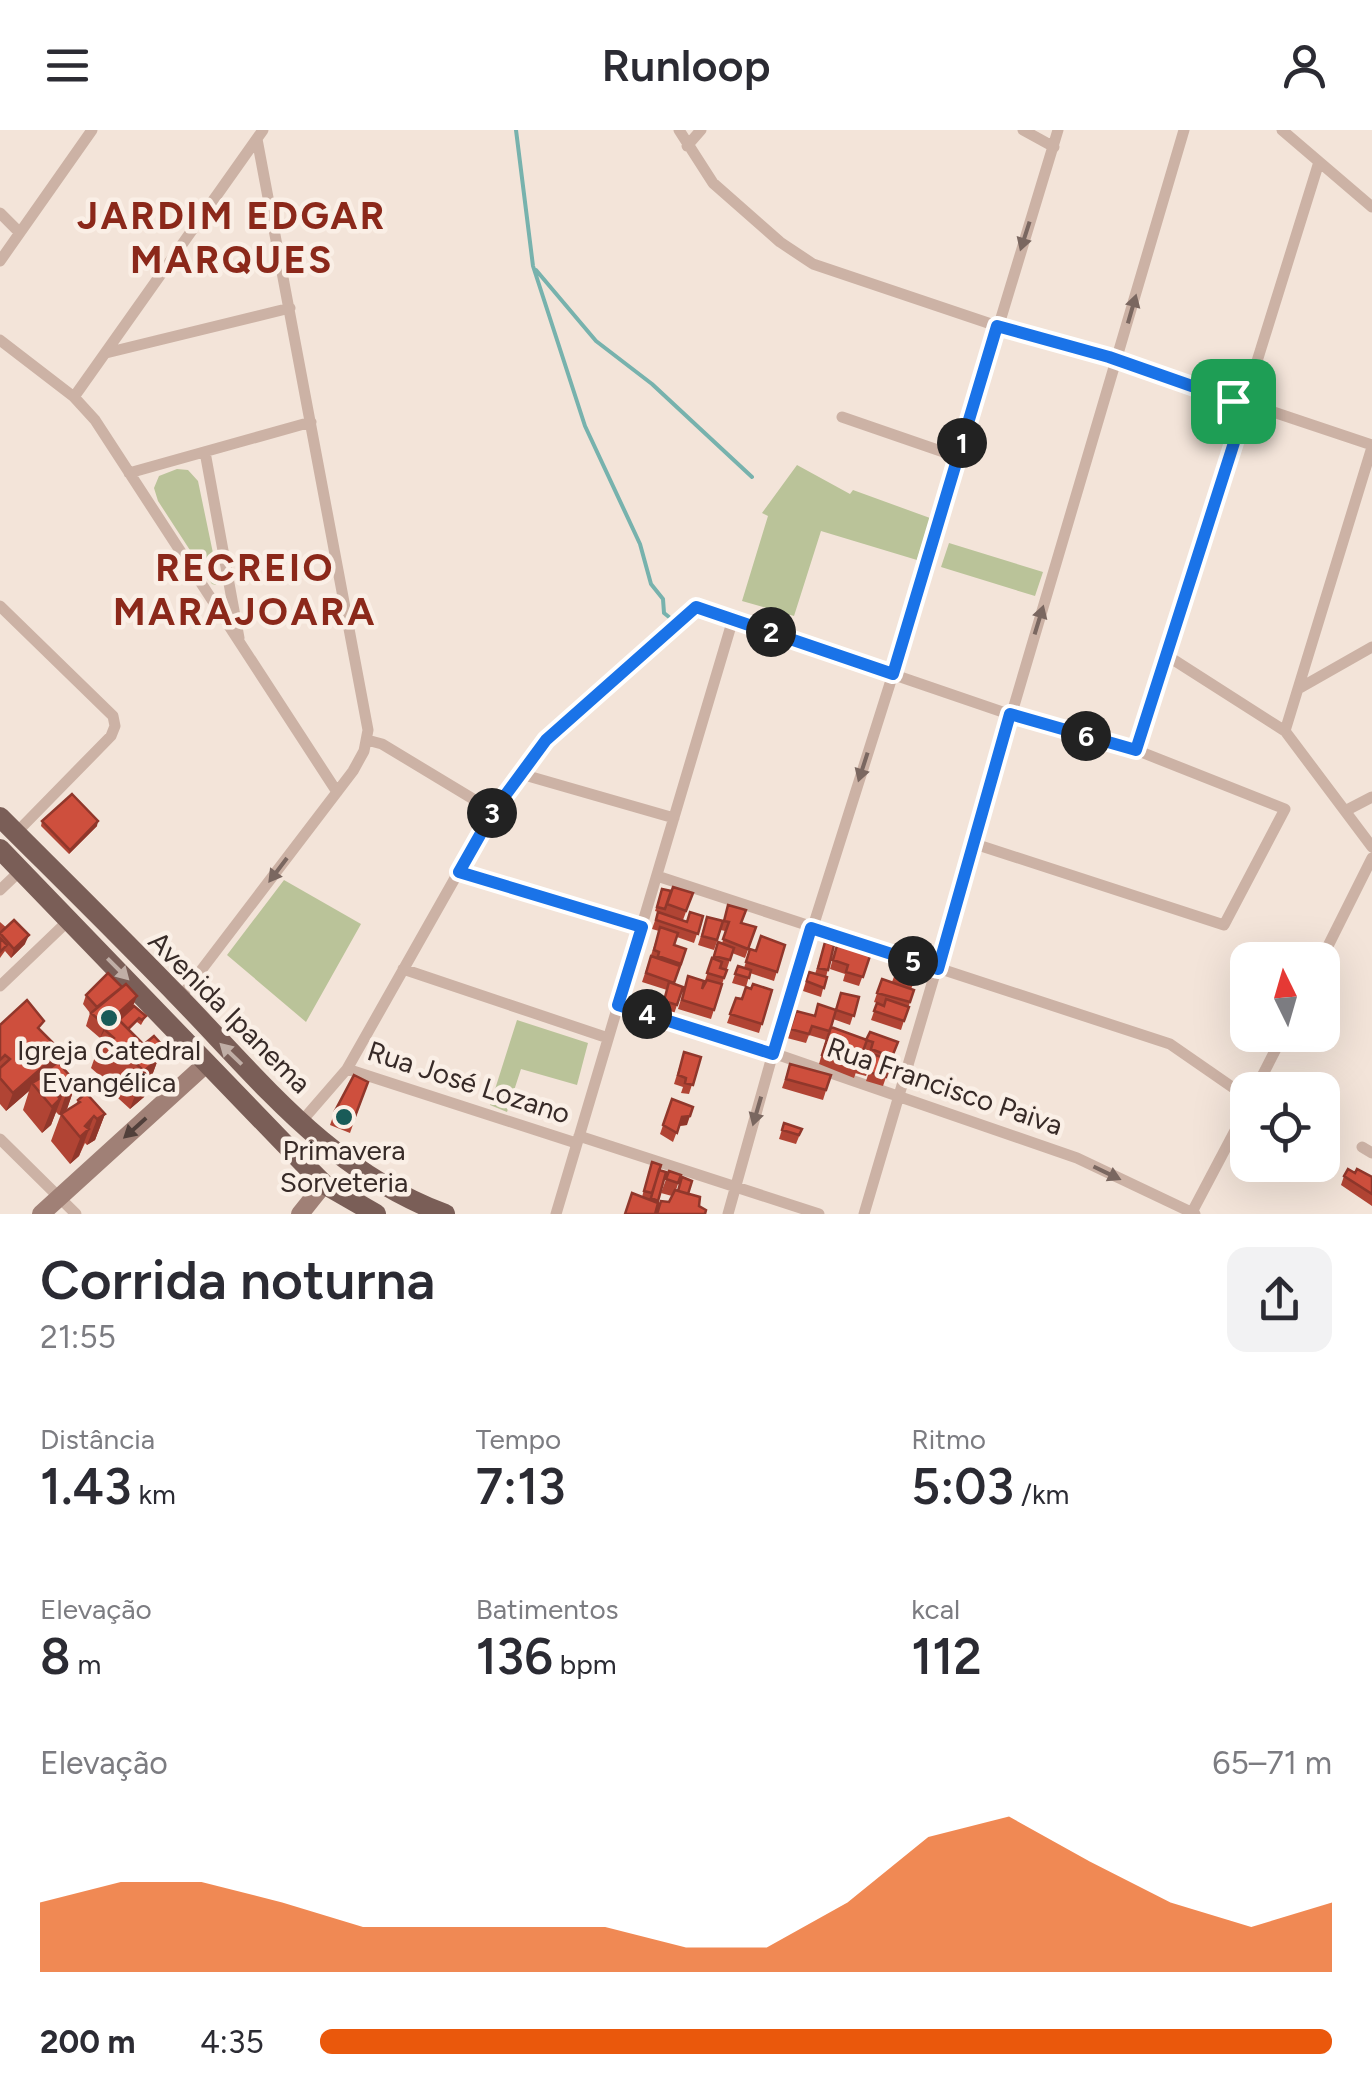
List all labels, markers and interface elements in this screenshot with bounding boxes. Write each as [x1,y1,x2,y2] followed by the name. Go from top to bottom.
[40,38,95,93] icon: menu
[601,38,771,92] text: Runloop
[1277,38,1332,93] icon: person
[77,193,387,283] district label: JARDIM EDGAR MARQUES
[1017,222,1032,252] one-way arrow
[1125,293,1140,324] one-way arrow
[1191,359,1276,444] pin
[1206,374,1261,429] icon: arrive
[937,418,987,468] pin: 1
[956,426,968,460] text: 1
[113,545,377,635] district label: RECREIO MARAJOARA
[1032,605,1047,635] one-way arrow
[746,607,796,657] pin: 2
[763,615,779,649] text: 2
[1061,711,1111,761] pin: 6
[1078,719,1094,753] text: 6
[855,752,870,782] one-way arrow
[467,788,517,838] pin: 3
[484,796,500,830] text: 3
[268,857,289,883] one-way arrow
[142,924,318,1100] street label: Avenida Ipanema
[888,936,938,986] pin: 5
[1230,942,1340,1052] north arrow
[1230,942,1340,1182] map controls
[905,944,921,978] text: 5
[105,956,129,980] one-way arrow
[622,989,672,1039] pin: 4
[638,997,656,1031] text: 4
[98,1007,120,1029] marker: Igreja Catedral Evangélica
[823,1030,1067,1142] street label: Rua Francisco Paiva
[17,1033,201,1099] place label: Igreja Catedral Evangélica
[363,1033,575,1131] street label: Rua José Lozano
[219,1043,243,1066] one-way arrow
[1230,1072,1340,1182] button: locate
[748,1096,764,1127] one-way arrow
[333,1106,355,1128] marker: Primavera Sorveteria
[123,1116,147,1139] one-way arrow
[280,1133,408,1199] place label: Primavera Sorveteria
[1093,1164,1122,1181] one-way arrow
[40,1247,435,1313] text: Corrida noturna
[1227,1247,1332,1352] button: share
[40,1318,116,1356] text: 21:55
[40,1422,155,1456] text: Distância
[476,1422,561,1456] text: Tempo
[911,1422,986,1456] text: Ritmo
[40,1456,132,1517] text: 1.43
[476,1456,566,1517] text: 7:13
[911,1456,1014,1517] text: 5:03
[132,1477,176,1511] text: km
[1014,1477,1069,1511] text: /km
[40,1592,152,1626] text: Elevação
[476,1592,619,1626] text: Batimentos
[911,1592,960,1626] text: kcal
[40,1626,71,1687] text: 8
[476,1626,553,1687] text: 136
[911,1626,982,1687] text: 112
[71,1647,101,1681] text: m
[553,1647,617,1681] text: bpm
[40,1744,168,1782] text: Elevação
[1212,1744,1332,1782] text: 65–71 m
[40,2023,136,2061] text: 200 m
[200,2023,264,2061] text: 4:35

